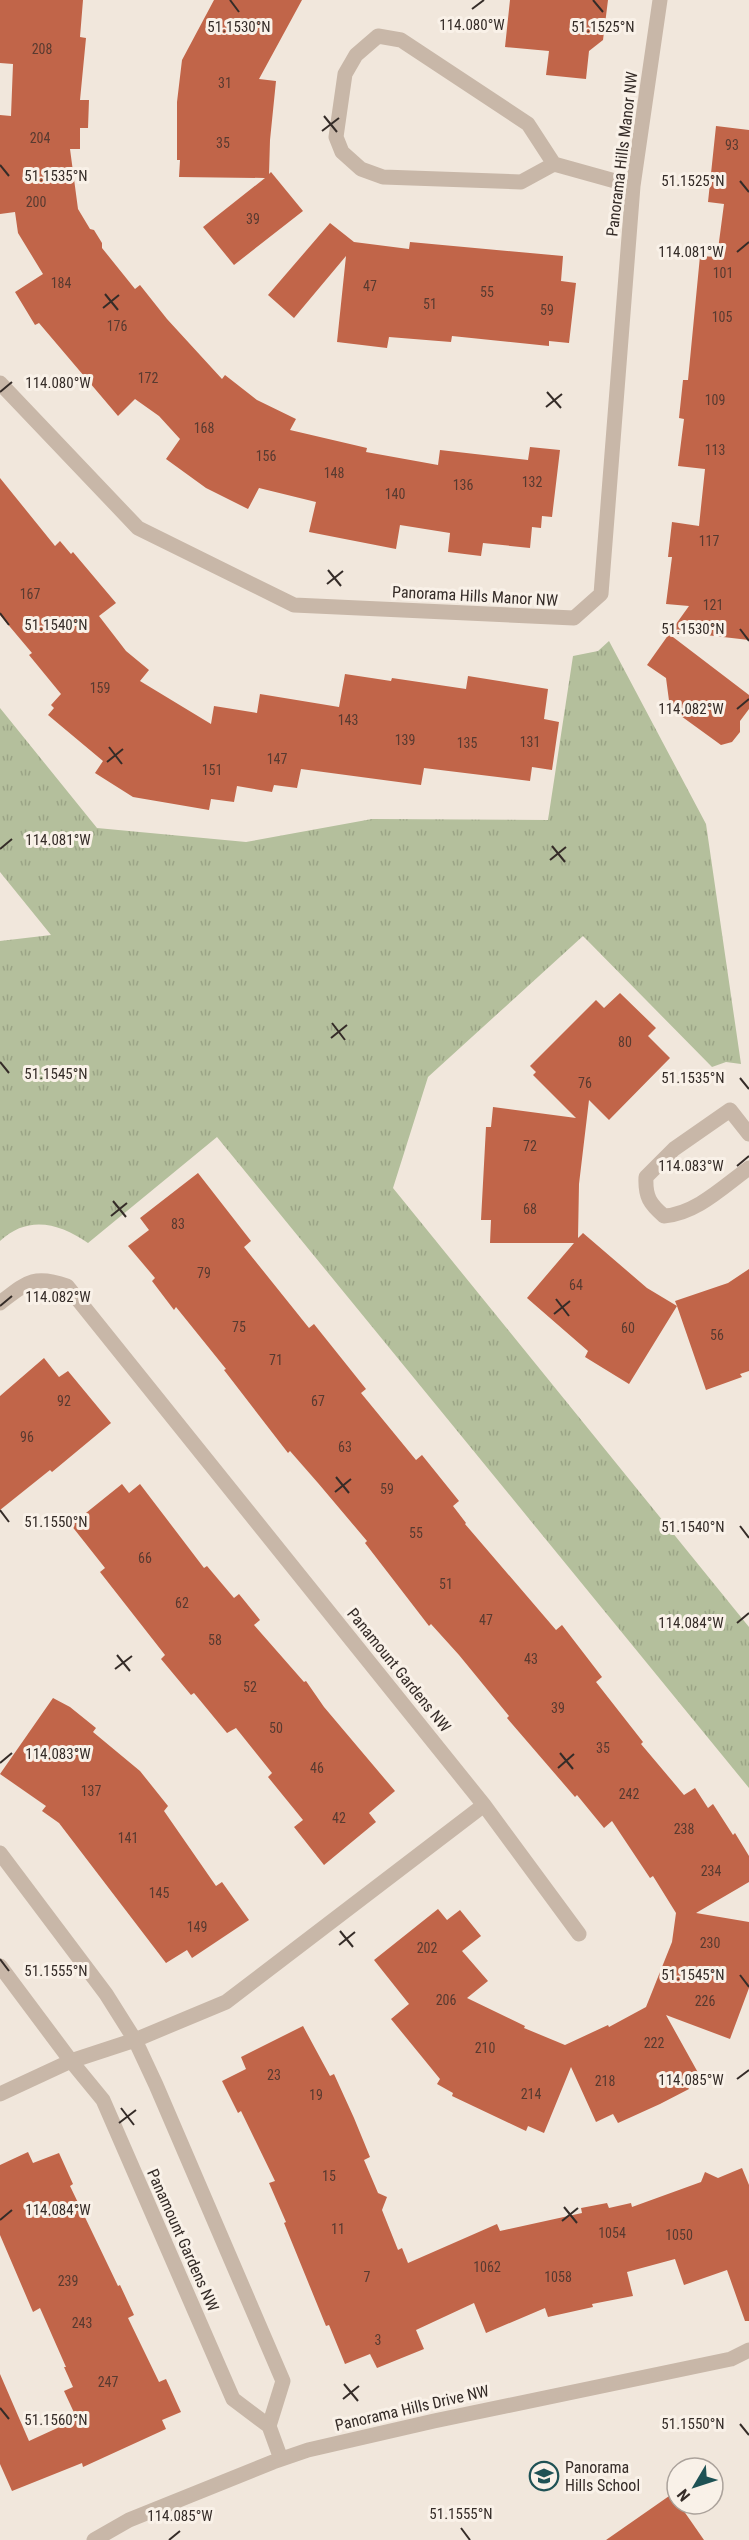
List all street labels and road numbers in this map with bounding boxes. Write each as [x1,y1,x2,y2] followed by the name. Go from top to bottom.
[602,70,642,238] street label: Panorama Hills Manor NW
[392,582,558,610] street label: Panorama Hills Manor NW
[343,1604,455,1736] street label: Panamount Gardens NW
[143,2166,223,2314] street label: Panamount Gardens NW
[333,2381,491,2435] street label: Panorama Hills Drive NW

